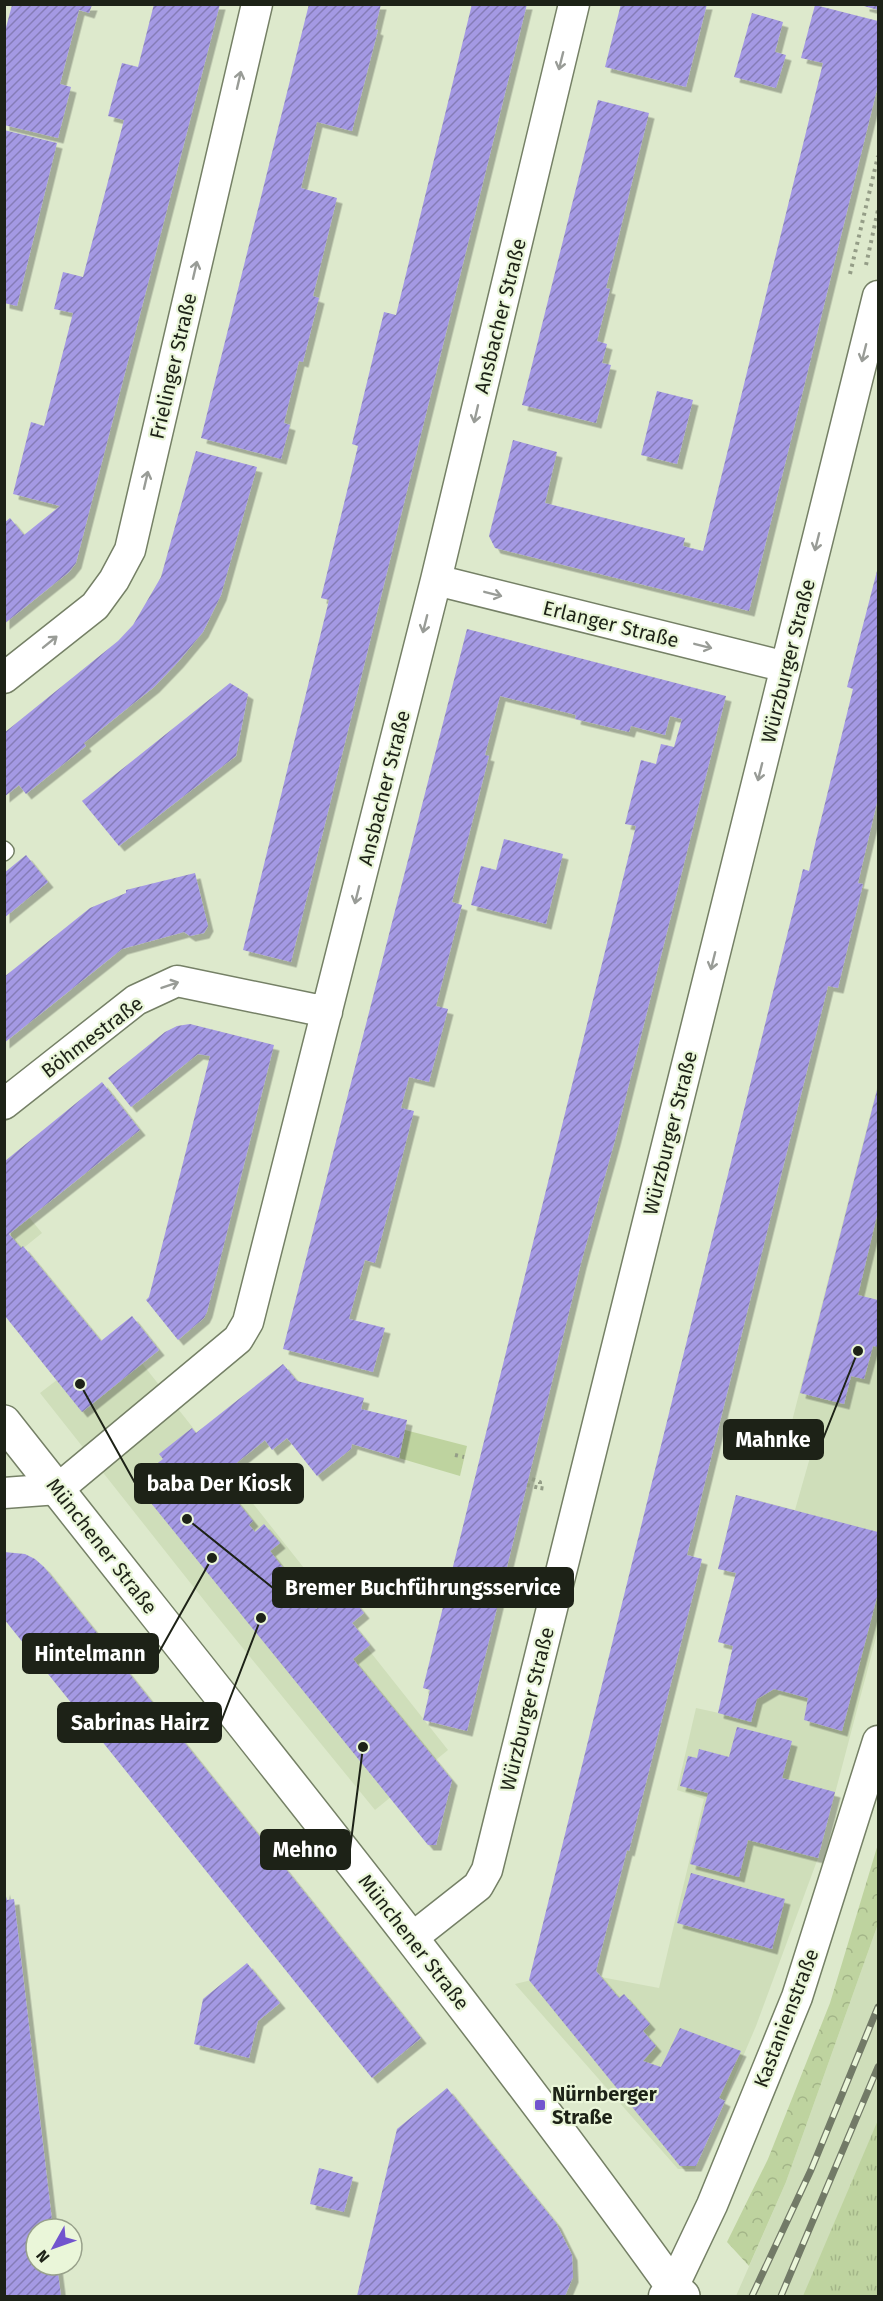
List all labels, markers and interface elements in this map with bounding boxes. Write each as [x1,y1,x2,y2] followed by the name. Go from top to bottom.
[554,52,566,71] one-way arrow
[234,71,246,90] one-way arrow
[469,236,531,396] street label: Ansbacher Straße
[190,261,201,280] one-way arrow
[145,291,201,441] street label: Frielinger Straße
[858,343,870,362] one-way arrow
[470,404,481,424] one-way arrow
[141,471,152,490] one-way arrow
[811,532,823,551] one-way arrow
[756,577,820,745] street label: Würzburger Straße
[483,589,502,601] one-way arrow
[540,595,682,653] street label: Erlanger Straße
[419,614,431,633] one-way arrow
[42,635,58,648] one-way arrow
[693,641,712,653] one-way arrow
[353,708,415,868] street label: Ansbacher Straße
[754,762,765,781] one-way arrow
[350,885,362,904] one-way arrow
[707,951,718,970] one-way arrow
[161,979,180,990] one-way arrow
[37,991,147,1083] street label: Böhmestraße
[638,1049,702,1217] street label: Würzburger Straße
[724,1420,823,1459] callout: Mahnke
[735,1427,811,1453] text: Mahnke
[135,1464,303,1503] callout: baba Der Kiosk
[147,1471,292,1497] text: baba Der Kiosk
[42,1473,162,1619] street label: Münchener Straße
[273,1568,573,1607] callout: Bremer Buchführungsservice
[285,1575,561,1601] text: Bremer Buchführungsservice
[495,1625,559,1793] street label: Würzburger Straße
[23,1634,158,1673] callout: Hintelmann
[34,1641,146,1667] text: Hintelmann
[58,1703,221,1742] callout: Sabrinas Hairz
[71,1710,209,1736] text: Sabrinas Hairz
[261,1830,350,1869] callout: Mehno
[273,1837,337,1863] text: Mehno
[354,1869,474,2015] street label: Münchener Straße
[748,1945,824,2091] street label: Kastanienstraße
[552,2082,658,2129] place label: Nürnberger Straße
[533,2098,547,2112] marker: Nürnberger Straße
[24,2217,84,2277] north arrow
[32,2246,54,2266] text: N

